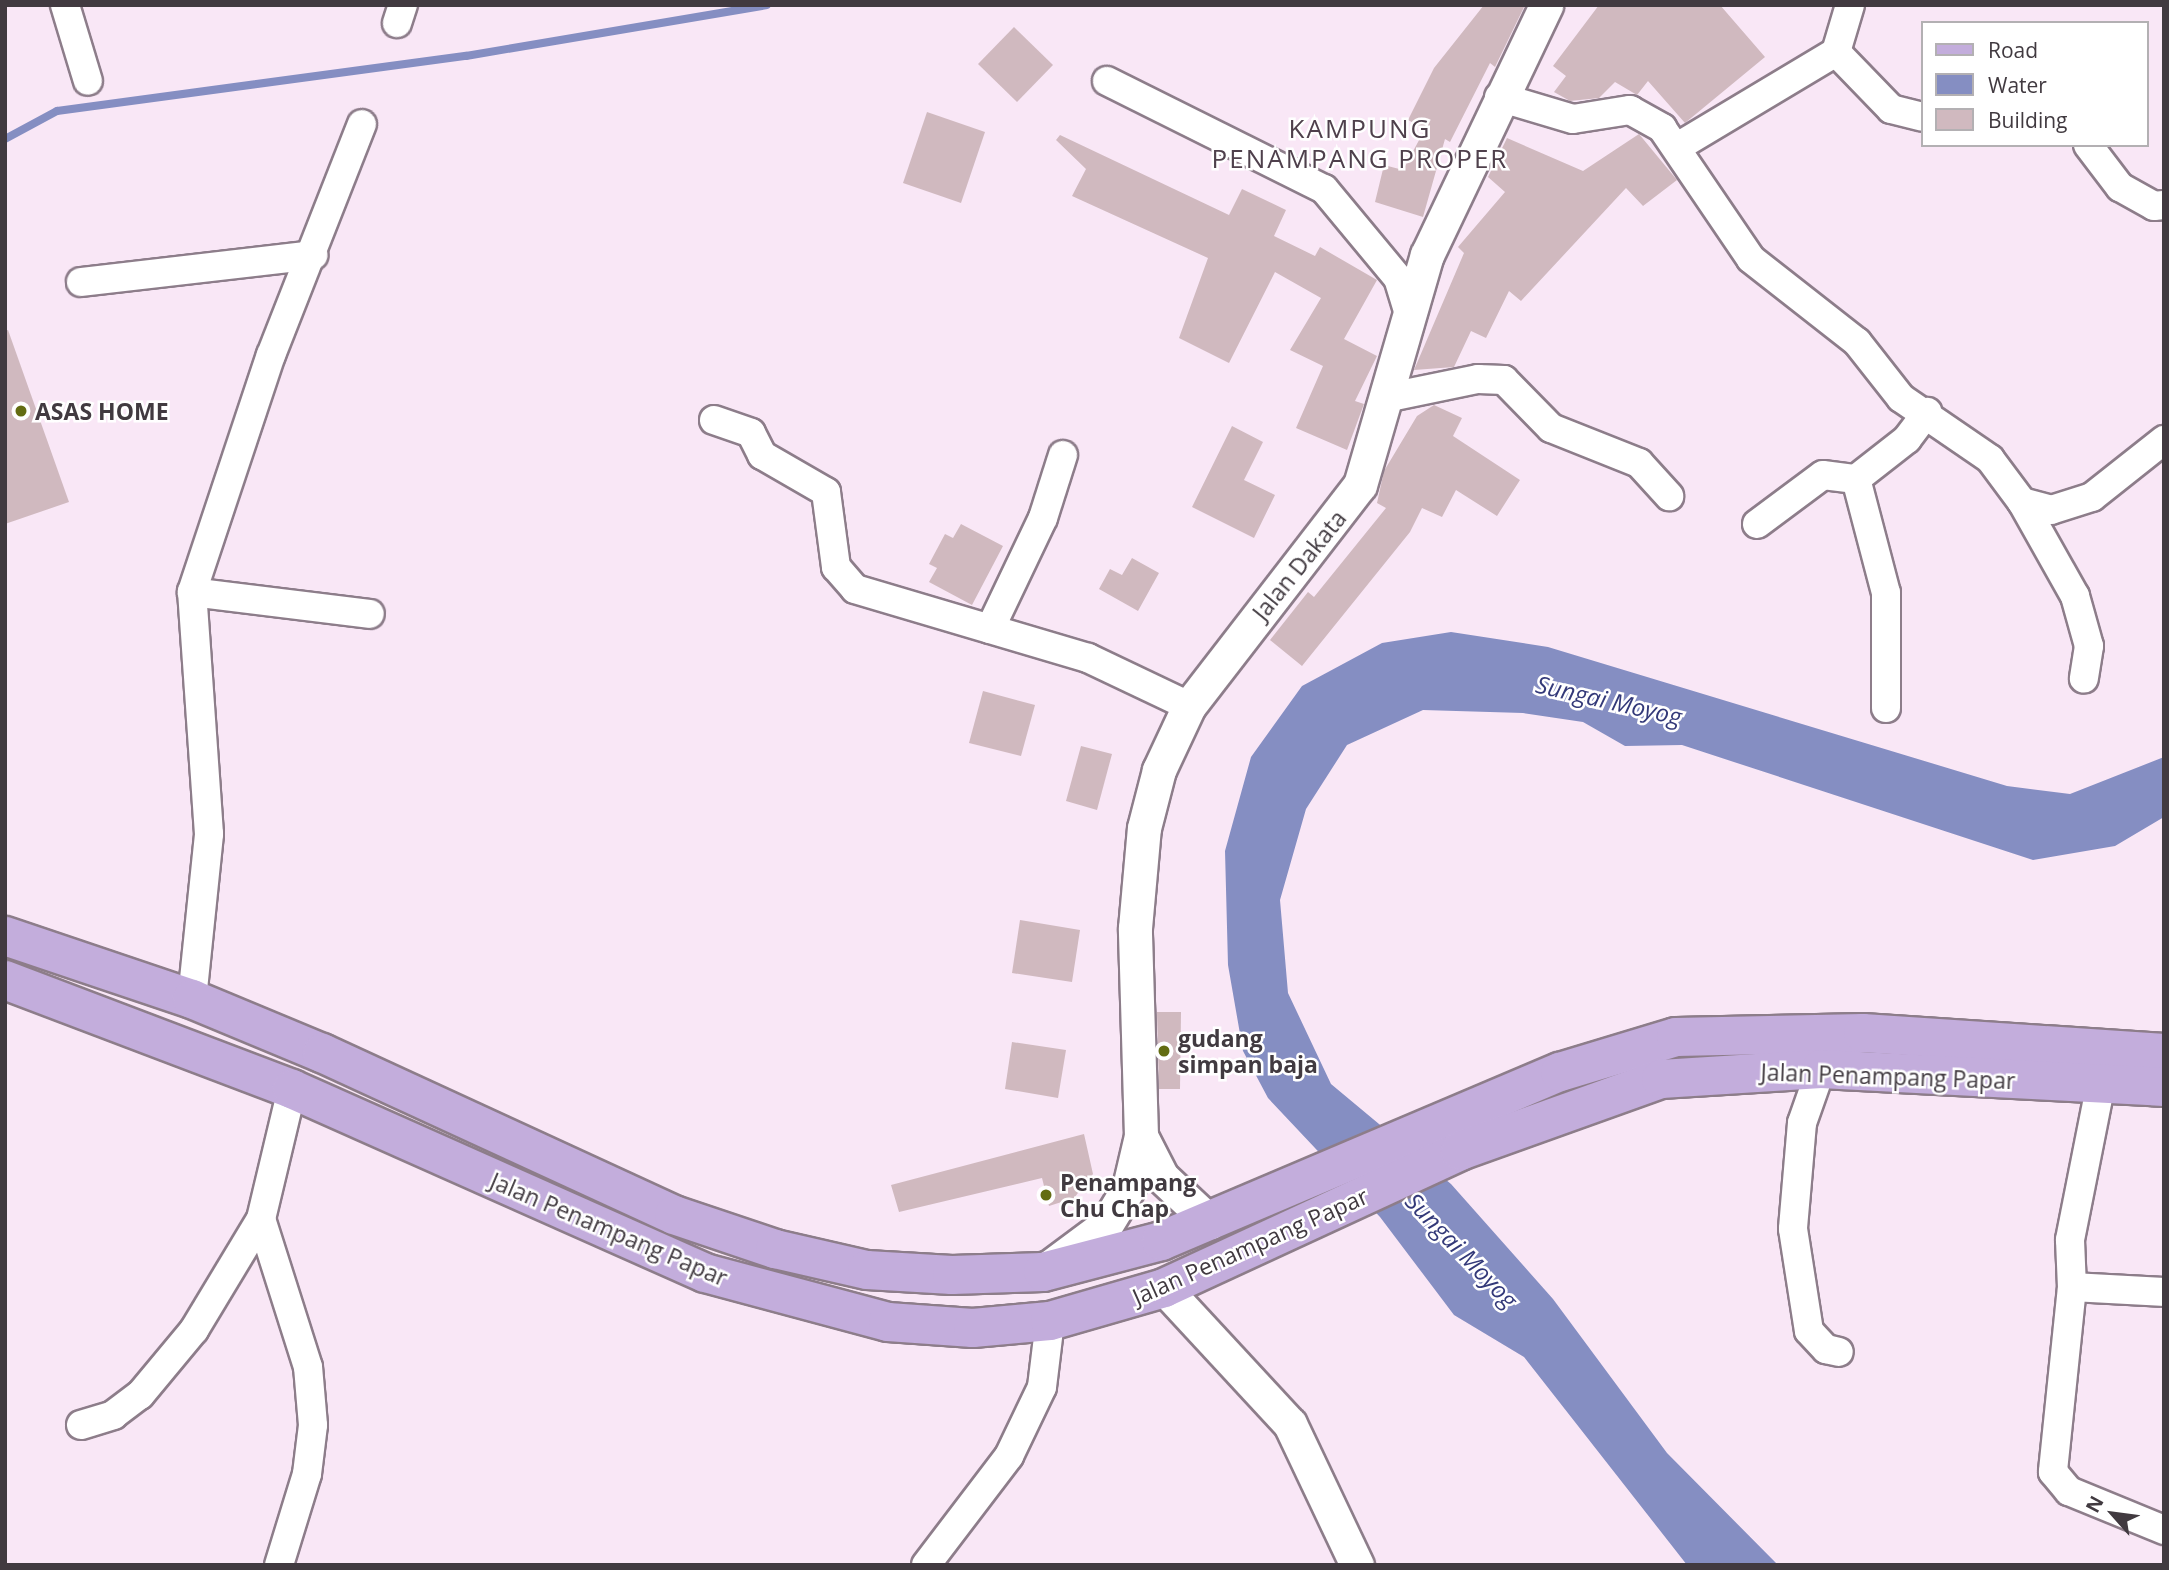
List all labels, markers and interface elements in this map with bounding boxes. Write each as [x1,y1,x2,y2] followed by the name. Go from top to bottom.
[1920,21,2148,147] legend
[1988,36,2038,64] text: Road
[1988,71,2047,99] text: Water
[1988,106,2067,134] text: Building
[1214,113,1506,174] district label: KAMPUNG PENAMPANG PROPER
[35,397,169,425] place label: ASAS HOME
[13,403,29,419] marker: ASAS HOME
[1246,505,1352,625] street label: Jalan Dakata
[1533,669,1685,731] water label: Sungai Moyog
[1178,1024,1318,1078] place label: gudang simpan baja
[1156,1043,1172,1059] marker: gudang simpan baja
[1760,1058,2016,1094] street label: Jalan Penampang Papar
[486,1167,732,1291] street label: Jalan Penampang Papar
[1060,1168,1196,1222] place label: Penampang Chu Chap
[1128,1182,1372,1310] street label: Jalan Penampang Papar
[1038,1187,1054,1203] marker: Penampang Chu Chap
[1400,1187,1524,1313] water label: Sungai Moyog
[2078,1479,2148,1549] north arrow
[2079,1491,2110,1517] text: N

